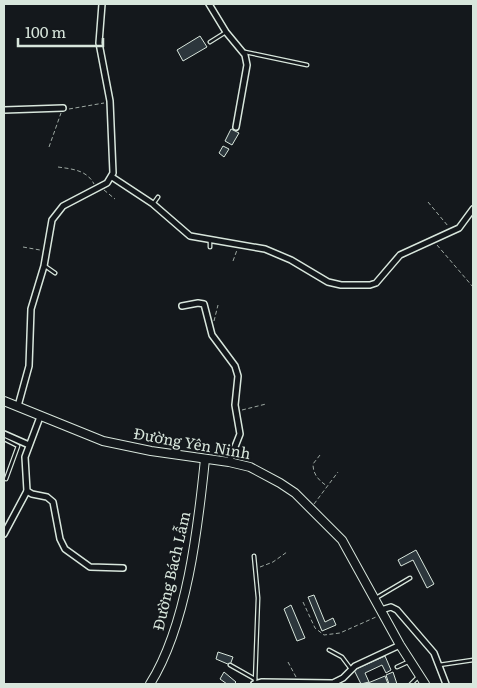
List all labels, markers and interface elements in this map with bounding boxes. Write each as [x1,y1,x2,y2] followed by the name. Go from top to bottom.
[18,15,102,47] scale bar
[25,20,66,43] text: 100 m
[132,421,253,464] street label: Đường Yên Ninh
[146,508,196,633] street label: Đường Bách Lẫm

